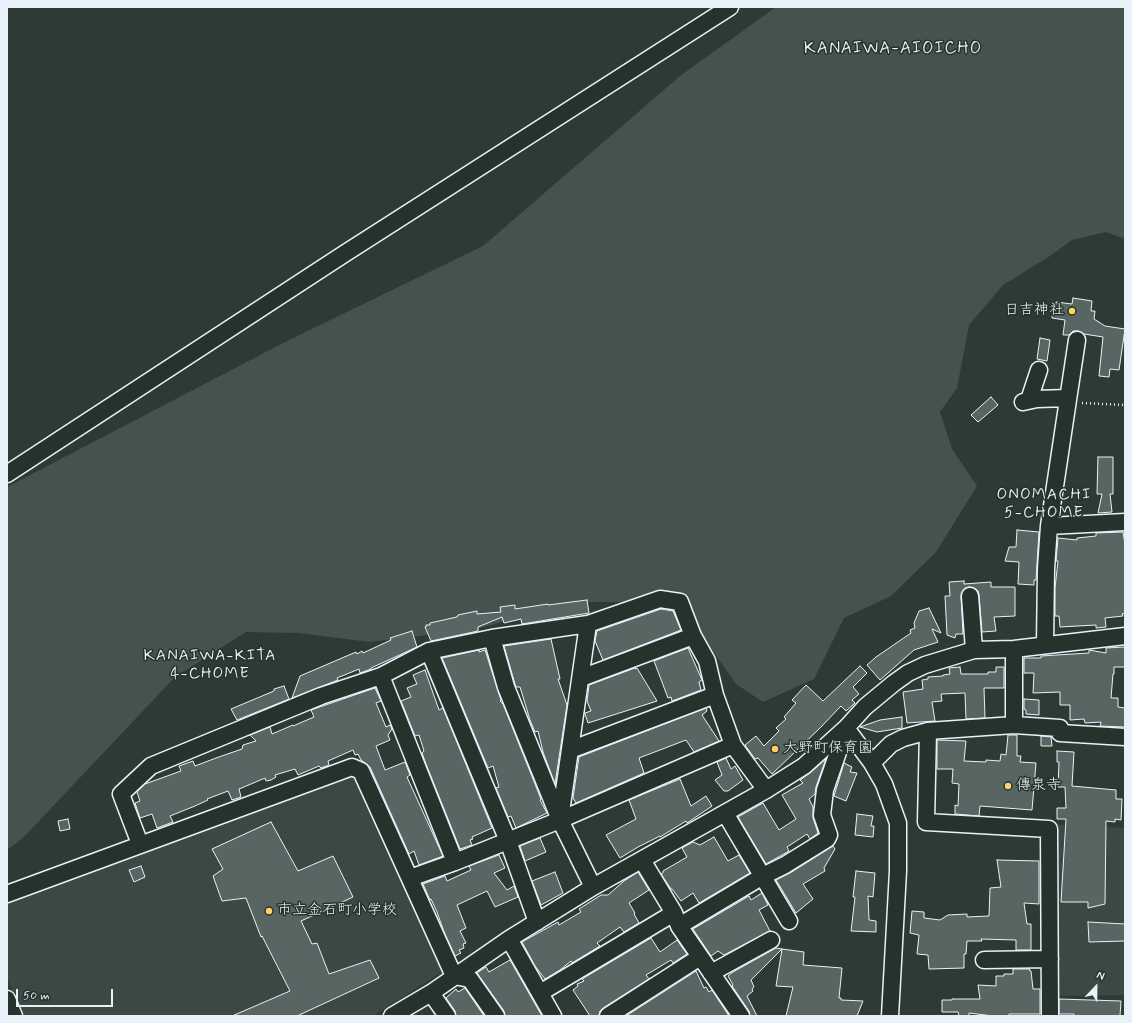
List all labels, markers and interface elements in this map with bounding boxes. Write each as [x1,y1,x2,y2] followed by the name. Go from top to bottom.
[807,39,979,59] district label: KANAIWA-AIOICHO
[1004,302,1064,320] place label: 日吉神社
[1067,306,1077,316] marker: 日吉神社
[997,486,1091,524] district label: ONOMACHI 5-CHOME
[145,647,275,685] district label: KANAIWA-KITA 4-CHOME
[783,740,873,758] place label: 大野町保育園
[770,744,780,754] marker: 大野町保育園
[1016,777,1061,795] place label: 傳泉寺
[1003,781,1013,791] marker: 傳泉寺
[277,902,397,920] place label: 市立金石町小学校
[264,906,274,916] marker: 市立金石町小学校
[1076,967,1116,1007] north arrow
[1094,968,1107,984] text: N
[18,981,115,1007] scale bar
[23,988,50,1004] text: 50 m

